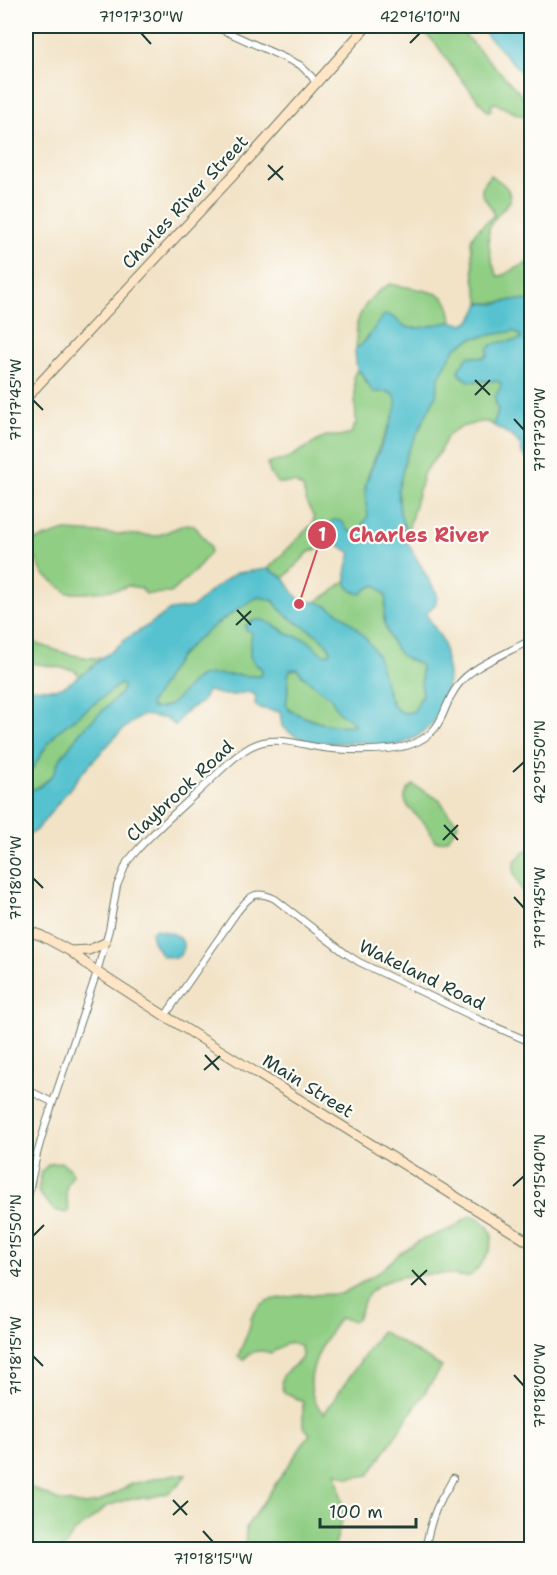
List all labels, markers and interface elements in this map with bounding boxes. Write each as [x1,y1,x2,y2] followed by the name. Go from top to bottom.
[99,7,183,27] text: 71°17'30"W
[380,7,460,27] text: 42°16'10"N
[117,130,254,274] street label: Charles River Street
[6,359,26,441] text: 71°17'45"W
[530,388,550,472] text: 71°17'30"W
[307,516,501,554] callout: Charles River
[349,522,490,548] text: Charles River
[318,523,326,547] text: 1
[530,720,550,804] text: 42°15'50"N
[121,735,239,847] street label: Claybrook Road
[6,835,26,921] text: 71°18'00"W
[530,867,550,949] text: 71°17'45"W
[355,934,489,1016] street label: Wakeland Road
[258,1048,358,1124] street label: Main Street
[530,1134,550,1218] text: 42°15'40"N
[6,1194,26,1278] text: 42°15'50"N
[6,1316,26,1396] text: 71°18'15"W
[530,1343,550,1429] text: 71°18'00"W
[320,1491,416,1529] scale bar
[329,1500,383,1524] text: 100 m
[173,1549,253,1569] text: 71°18'15"W

